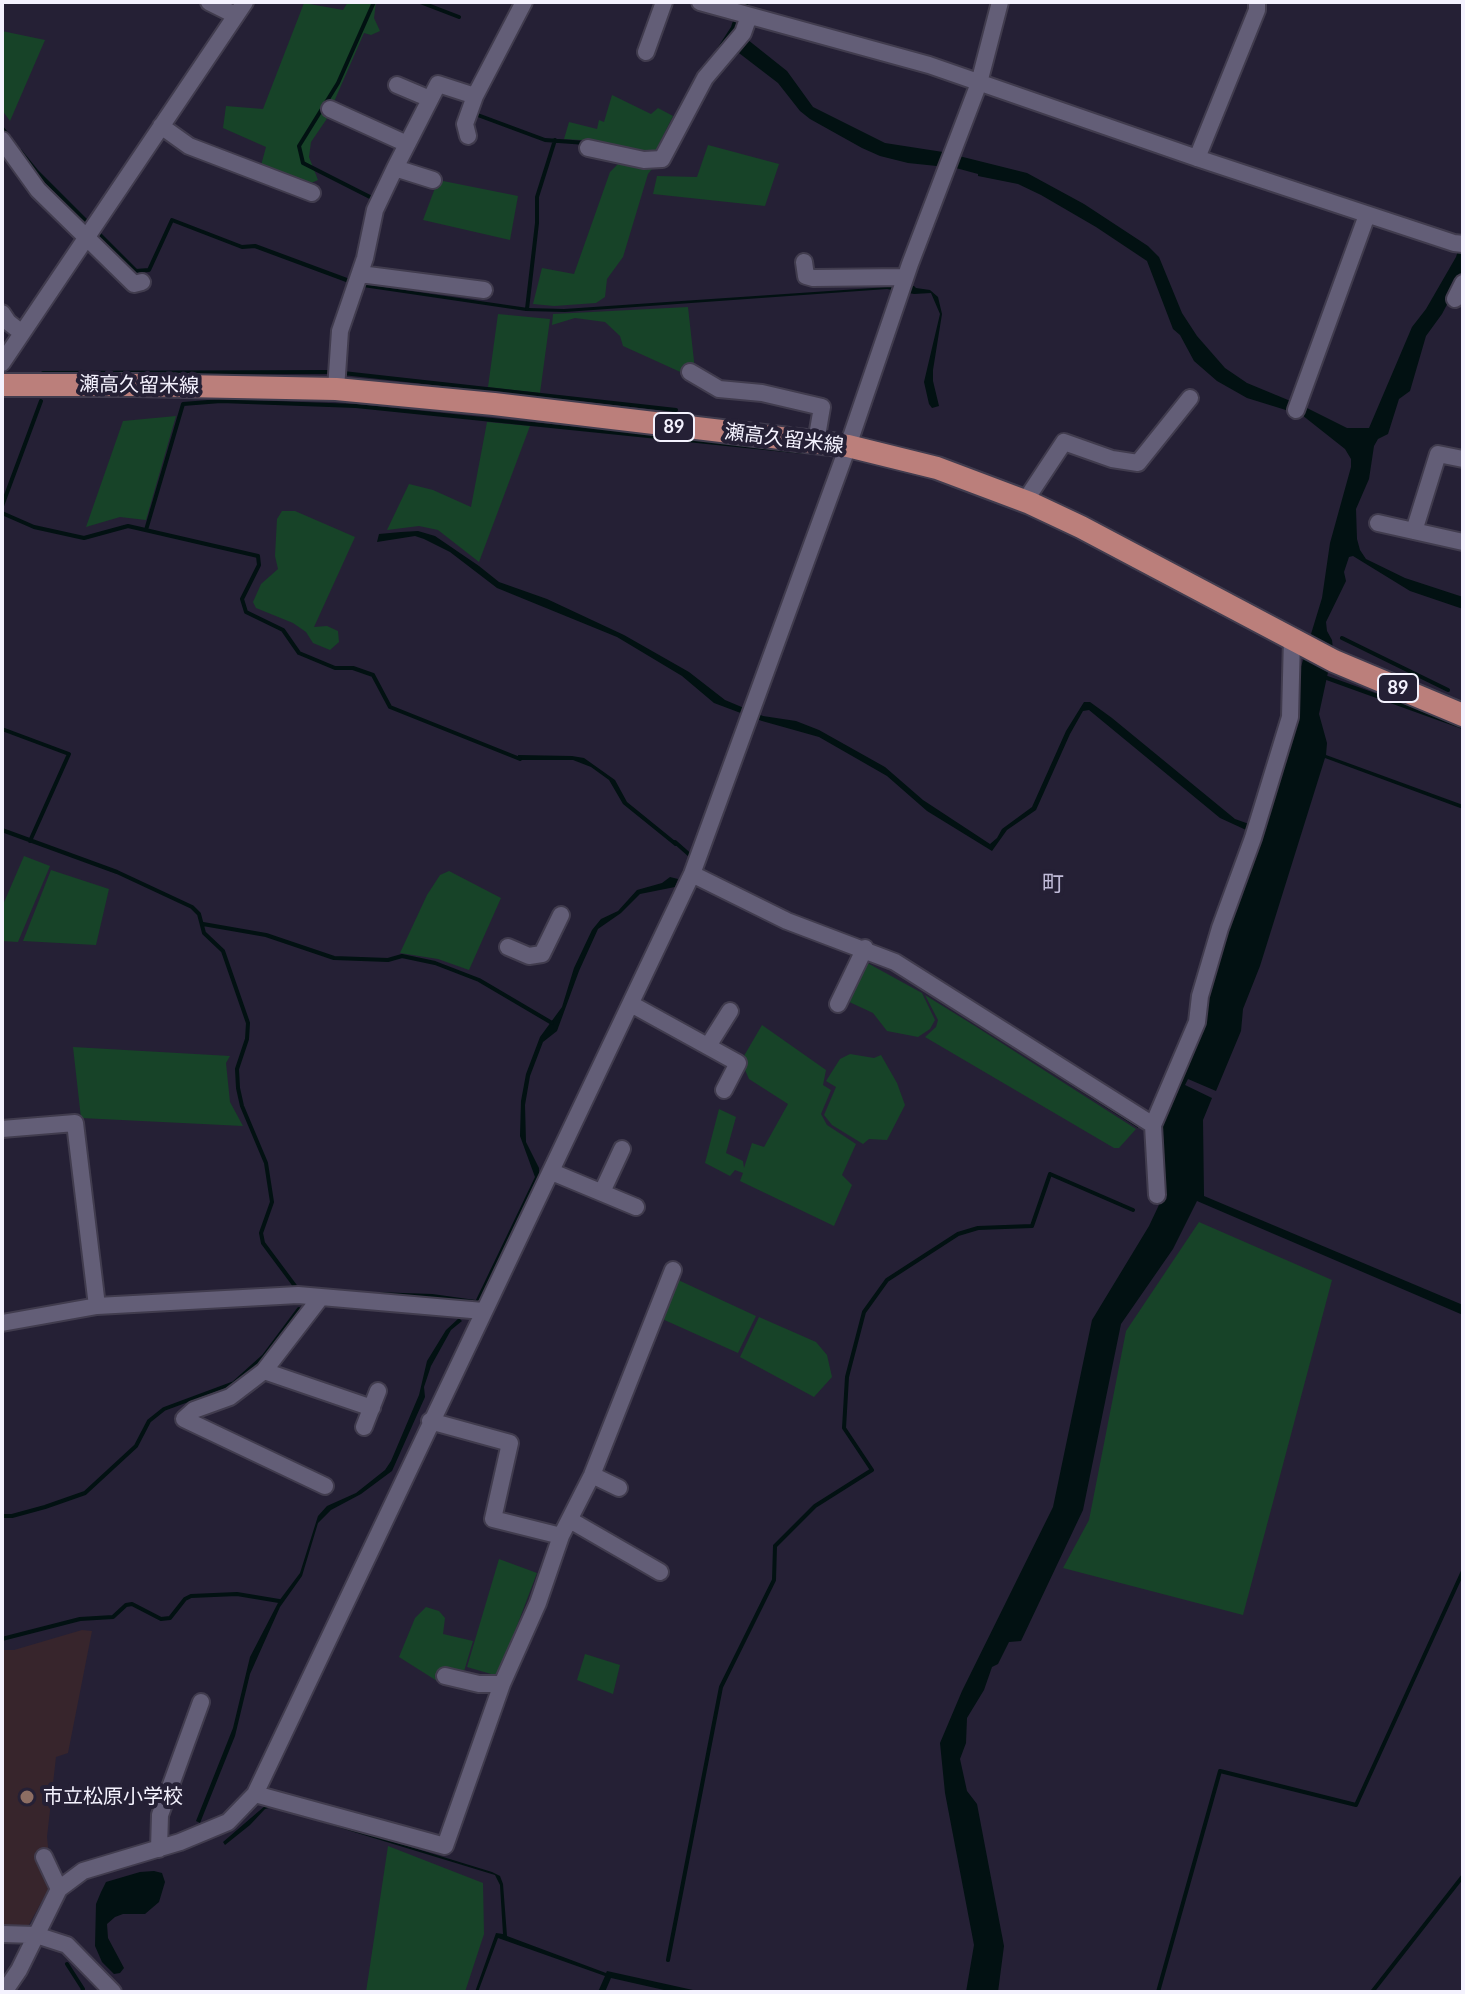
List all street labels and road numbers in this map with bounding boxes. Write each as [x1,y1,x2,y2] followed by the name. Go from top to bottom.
[79,372,199,398] street label: 瀬高久留米線
[654,413,694,441] road number: 89
[723,420,845,458] street label: 瀬高久留米線
[1378,674,1418,702] road number: 89

